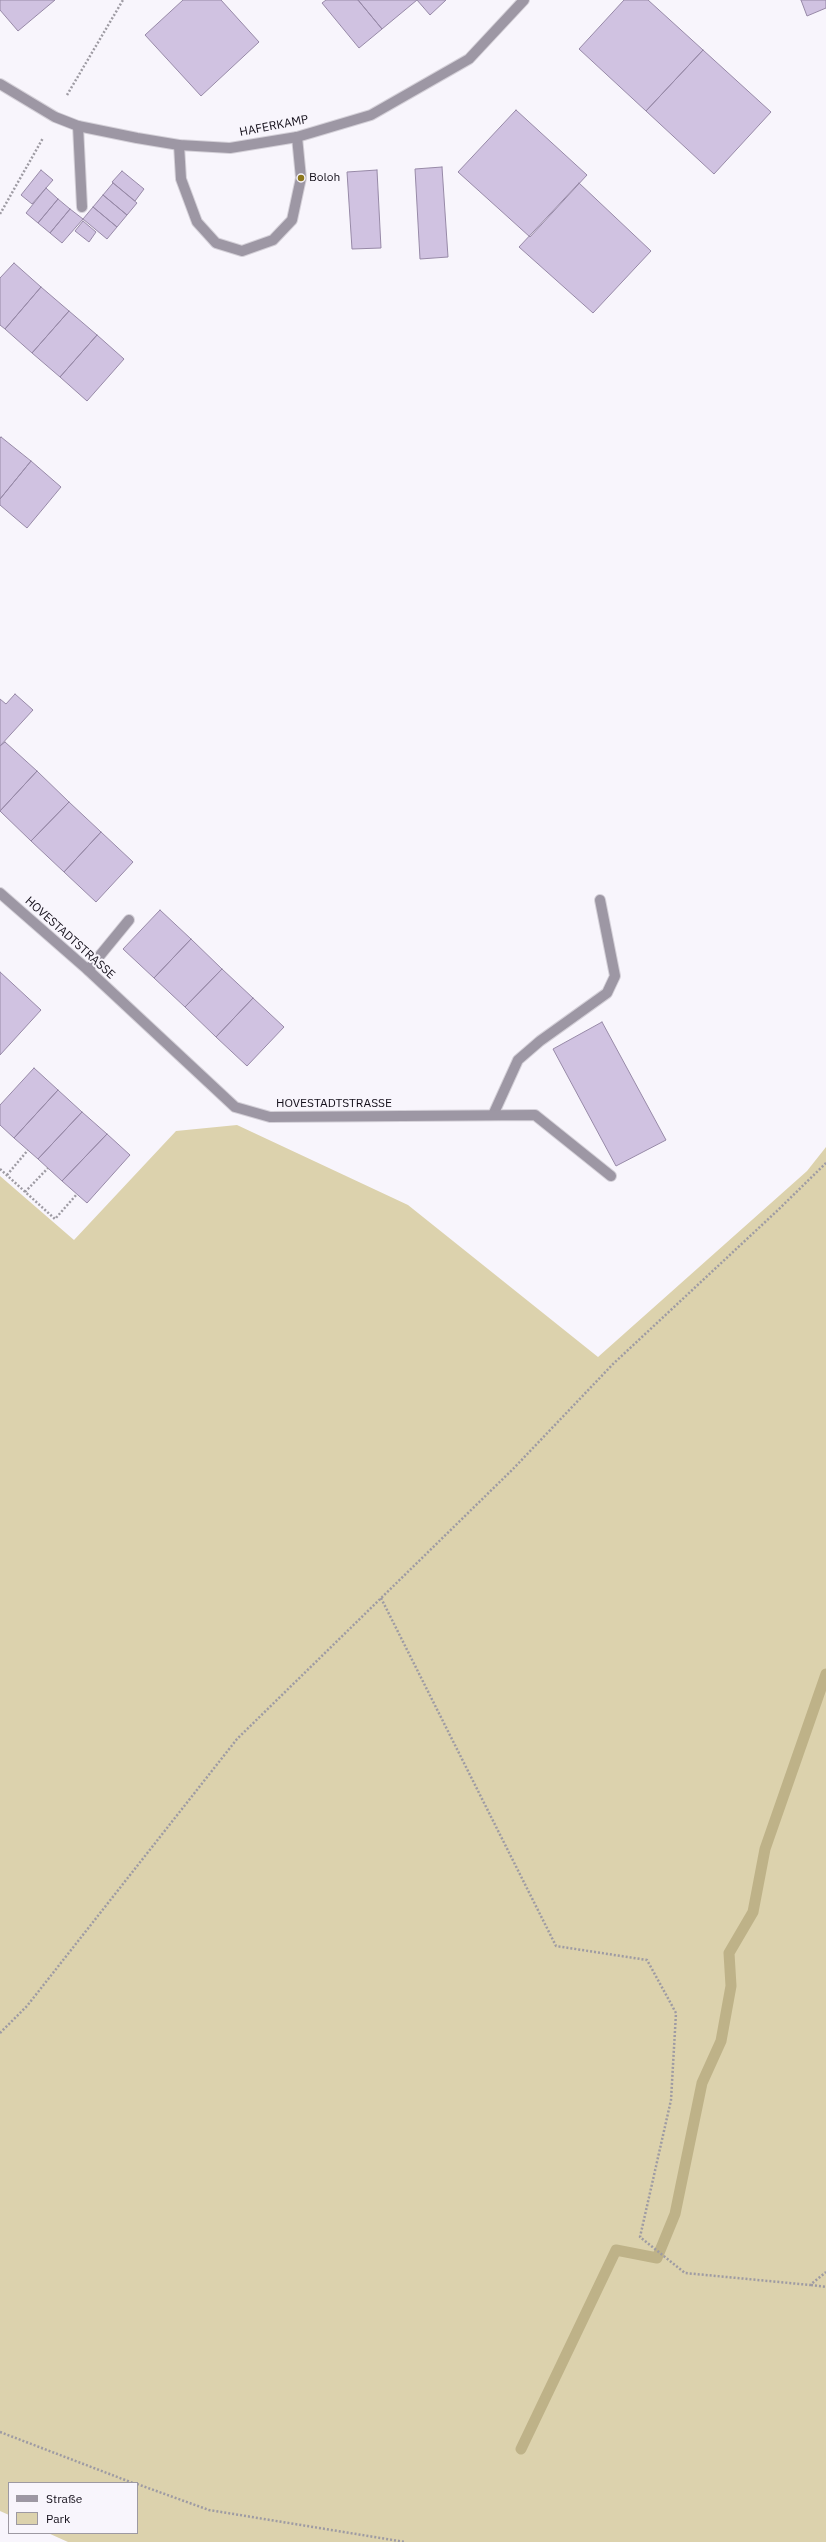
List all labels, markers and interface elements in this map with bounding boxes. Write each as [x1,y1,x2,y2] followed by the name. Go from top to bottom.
[238,112,310,140] street label: HAFERKAMP
[309,171,340,185] place label: Boloh
[296,173,306,183] marker: Boloh
[22,894,118,982] street label: HOVESTADTSTRASSE
[276,1097,392,1111] street label: HOVESTADTSTRASSE
[8,2482,138,2534] legend
[46,2491,82,2506] text: Straße
[46,2511,70,2526] text: Park

